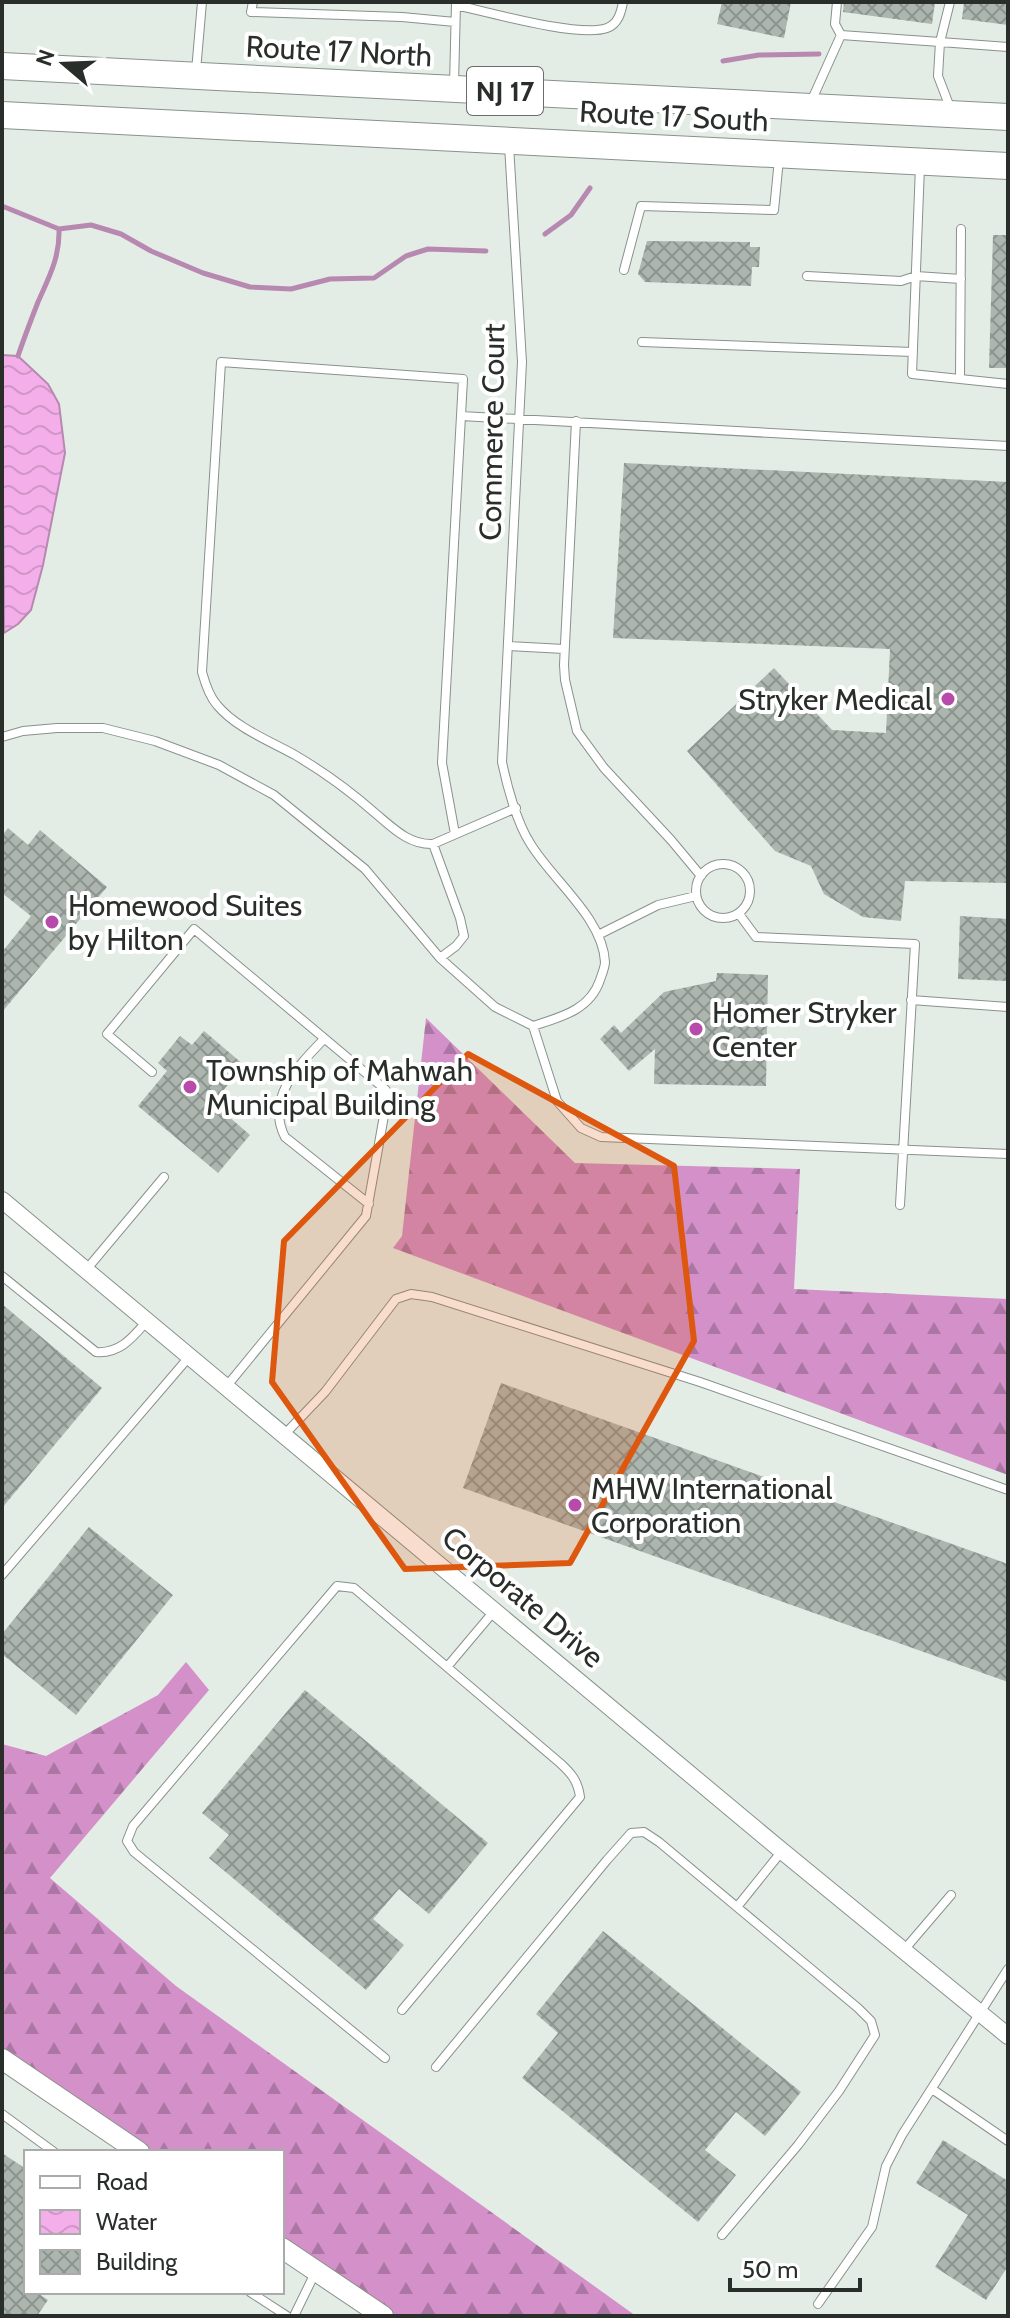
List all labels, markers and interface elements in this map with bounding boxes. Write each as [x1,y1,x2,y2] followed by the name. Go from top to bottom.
[24,24,104,104] north arrow
[245,28,433,74] street label: Route 17 North
[30,46,61,69] text: N
[467,67,543,115] road number: NJ 17
[578,93,770,139] street label: Route 17 South
[472,323,512,541] street label: Commerce Court
[738,681,932,718] place label: Stryker Medical
[939,690,957,708] marker: Stryker Medical
[68,887,302,958] place label: Homewood Suites by Hilton
[43,913,61,931] marker: Homewood Suites by Hilton
[712,994,897,1065] place label: Homer Stryker Center
[687,1020,705,1038] marker: Homer Stryker Center
[206,1052,473,1123] place label: Township of Mahwah Municipal Building
[181,1078,199,1096] marker: Township of Mahwah Municipal Building
[591,1470,832,1541] place label: MHW International Corporation
[566,1496,584,1514] marker: MHW International Corporation
[434,1519,612,1675] street label: Corporate Drive
[24,2150,284,2294] legend
[96,2167,148,2196] text: Road
[96,2207,157,2236] text: Water
[730,2242,860,2292] scale bar
[96,2247,178,2276] text: Building
[742,2255,798,2284] text: 50 m

